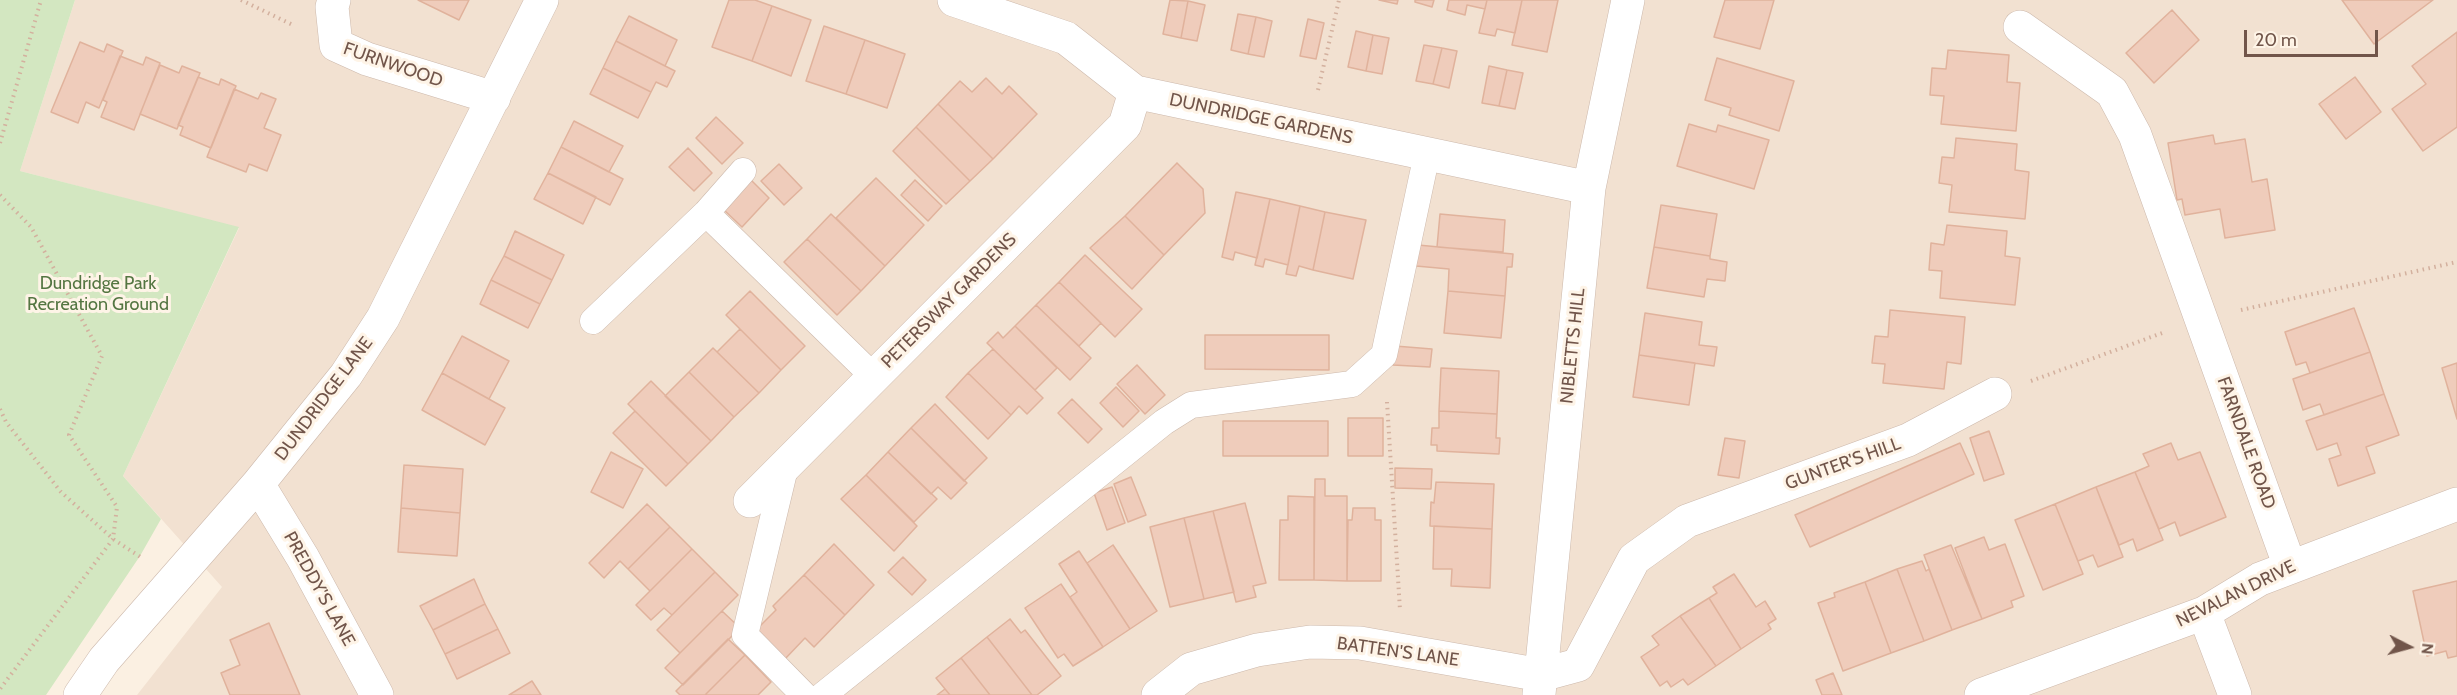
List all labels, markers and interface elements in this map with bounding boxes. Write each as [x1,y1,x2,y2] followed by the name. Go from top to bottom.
[2247,18,2380,56] scale bar
[2255,29,2297,51] text: 20 m
[340,38,446,92] street label: FURNWOOD
[1167,89,1355,149] street label: DUNDRIDGE GARDENS
[877,229,1021,373] street label: PETERSWAY GARDENS
[27,273,169,316] park label: Dundridge Park Recreation Ground
[1556,287,1590,405] street label: NIBLETTS HILL
[270,333,378,465] street label: DUNDRIDGE LANE
[2212,374,2280,512] street label: FARNDALE ROAD
[1782,433,1904,495] street label: GUNTER'S HILL
[279,528,359,650] street label: PREDDY'S LANE
[2173,556,2299,632] street label: NEVALAN DRIVE
[2379,617,2439,677] north arrow
[1336,633,1460,671] street label: BATTEN'S LANE
[2417,642,2437,656] text: N

